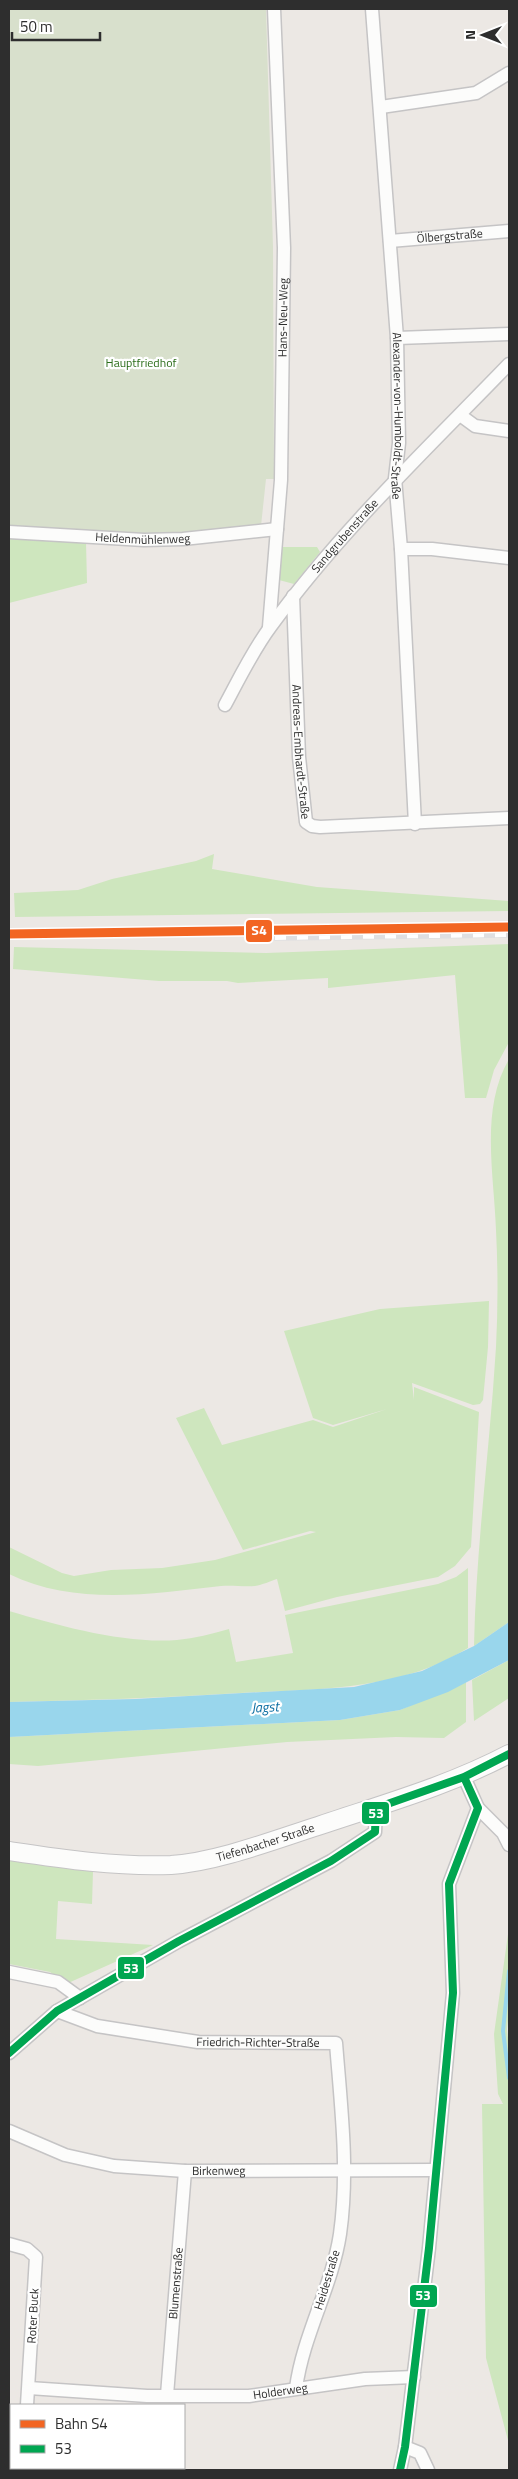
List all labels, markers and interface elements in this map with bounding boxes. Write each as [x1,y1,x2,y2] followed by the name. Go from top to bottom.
[12,10,100,42] scale bar
[458,10,508,60] north arrow
[20,15,53,38] text: 50 m
[459,30,480,40] text: N
[416,223,484,248] street label: Ölbergstraße
[273,278,293,357] street label: Hans-Neu-Weg
[386,331,409,500] street label: Alexander-von-Humboldt-Straße
[106,353,176,372] park label: Hauptfriedhof
[306,494,383,577] street label: Sandgrubenstraße
[95,527,191,549] street label: Heldenmühlenweg
[287,684,316,820] street label: Andreas-Embhardt-Straße
[245,919,273,943] line badge: S4
[251,919,267,940] text: S4
[251,1695,281,1718] water label: Jagst
[361,1801,390,1825] line badge: 53
[368,1802,384,1823] text: 53
[214,1818,317,1866] street label: Tiefenbacher Straße
[117,1956,145,1980] line badge: 53
[123,1957,139,1978] text: 53
[196,2032,320,2052] street label: Friedrich-Richter-Straße
[192,2161,246,2180] street label: Birkenweg
[163,2247,188,2320] street label: Blumenstraße
[308,2247,345,2312] street label: Heidestraße
[409,2284,438,2308] line badge: 53
[415,2284,431,2305] text: 53
[22,2288,43,2344] street label: Roter Buck
[252,2378,309,2404] street label: Holderweg
[10,2404,185,2469] legend
[55,2412,108,2435] text: Bahn S4
[55,2437,72,2460] text: 53

